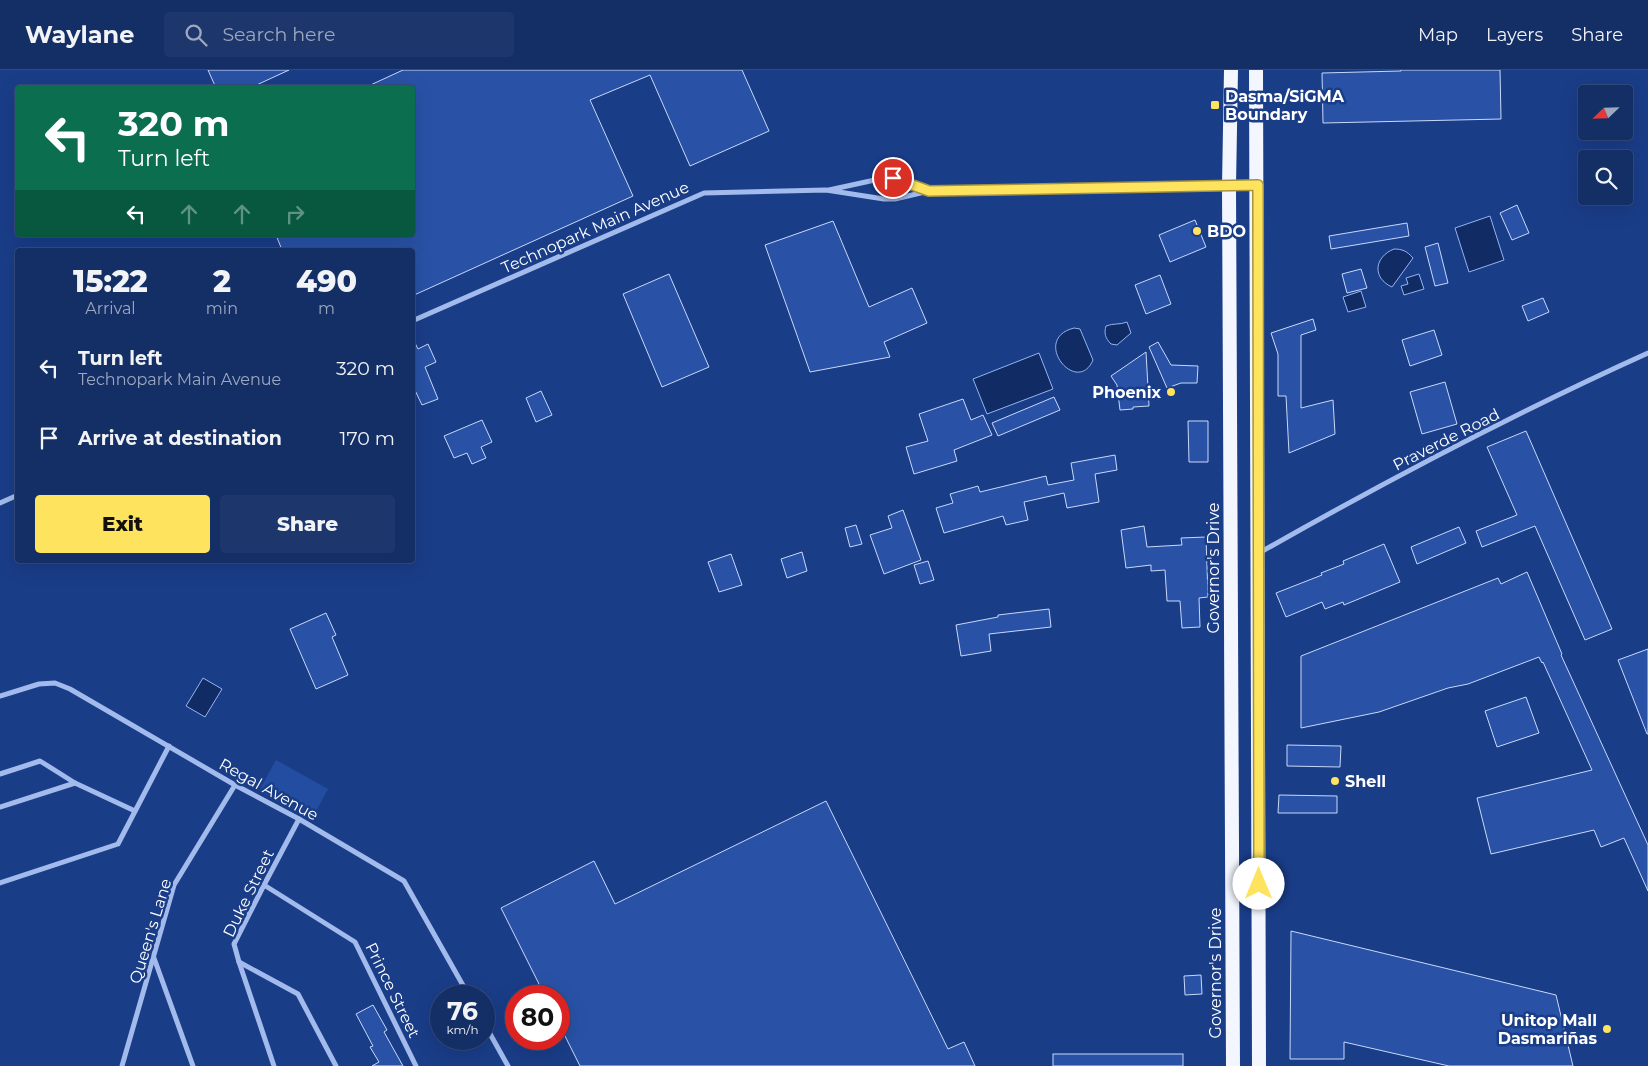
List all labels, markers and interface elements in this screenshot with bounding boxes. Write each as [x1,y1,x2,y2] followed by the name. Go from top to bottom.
[164,12,514,57] search box
[25,20,134,49] text: Waylane
[182,21,210,49] icon: search
[222,23,335,46] text: Search here
[1418,24,1458,46] text: Map
[1486,24,1543,46] text: Layers
[1571,24,1623,46] text: Share
[1578,85,1632,140] north arrow
[1578,85,1633,205] map controls
[1225,87,1345,124] place label: Dasma/SiGMA Boundary
[1209,99,1221,111] marker: Dasma/SiGMA Boundary
[118,102,230,145] text: 320 m
[35,105,100,170] icon: left
[118,145,210,172] text: Turn left
[1578,150,1633,205] button: search
[872,157,914,199] pin
[879,164,907,192] icon: arrive
[499,177,692,277] street label: Technopark Main Avenue
[122,200,150,228] icon: left
[175,200,203,228] icon: ahead
[228,200,256,228] icon: ahead
[281,200,309,228] icon: right
[1207,222,1246,241] place label: BDO
[1191,225,1203,237] marker: BDO
[73,263,148,300] text: 15:22
[213,263,231,300] text: 2
[296,263,357,300] text: 490
[85,299,136,318] text: Arrival
[206,299,238,318] text: min
[318,299,335,318] text: m
[78,347,163,370] text: Turn left
[35,354,63,382] icon: left
[336,357,395,380] text: 320 m
[78,370,281,389] text: Technopark Main Avenue
[1092,383,1161,402] place label: Phoenix
[1165,386,1177,398] marker: Phoenix
[1390,404,1503,474] street label: Praverde Road
[35,424,63,452] icon: arrive
[78,427,282,450] text: Arrive at destination
[340,427,395,450] text: 170 m
[35,495,210,553] button: Exit
[220,495,395,553] button: Share
[1204,503,1223,633] street label: Governor's Drive
[216,754,322,825] street label: Regal Avenue
[1345,772,1386,791] place label: Shell
[1329,775,1341,787] marker: Shell
[219,846,278,940] street label: Duke Street
[1232,857,1284,909] position arrow
[125,876,175,986] street label: Queen's Lane
[1206,908,1225,1038] street label: Governor's Drive
[361,939,424,1041] street label: Prince Street
[505,985,570,1050] speed limit sign: 80
[447,996,478,1026] text: 76
[1498,1011,1597,1048] place label: Unitop Mall Dasmariñas
[446,1022,479,1037] text: km/h
[1601,1023,1613,1035] marker: Unitop Mall Dasmariñas

